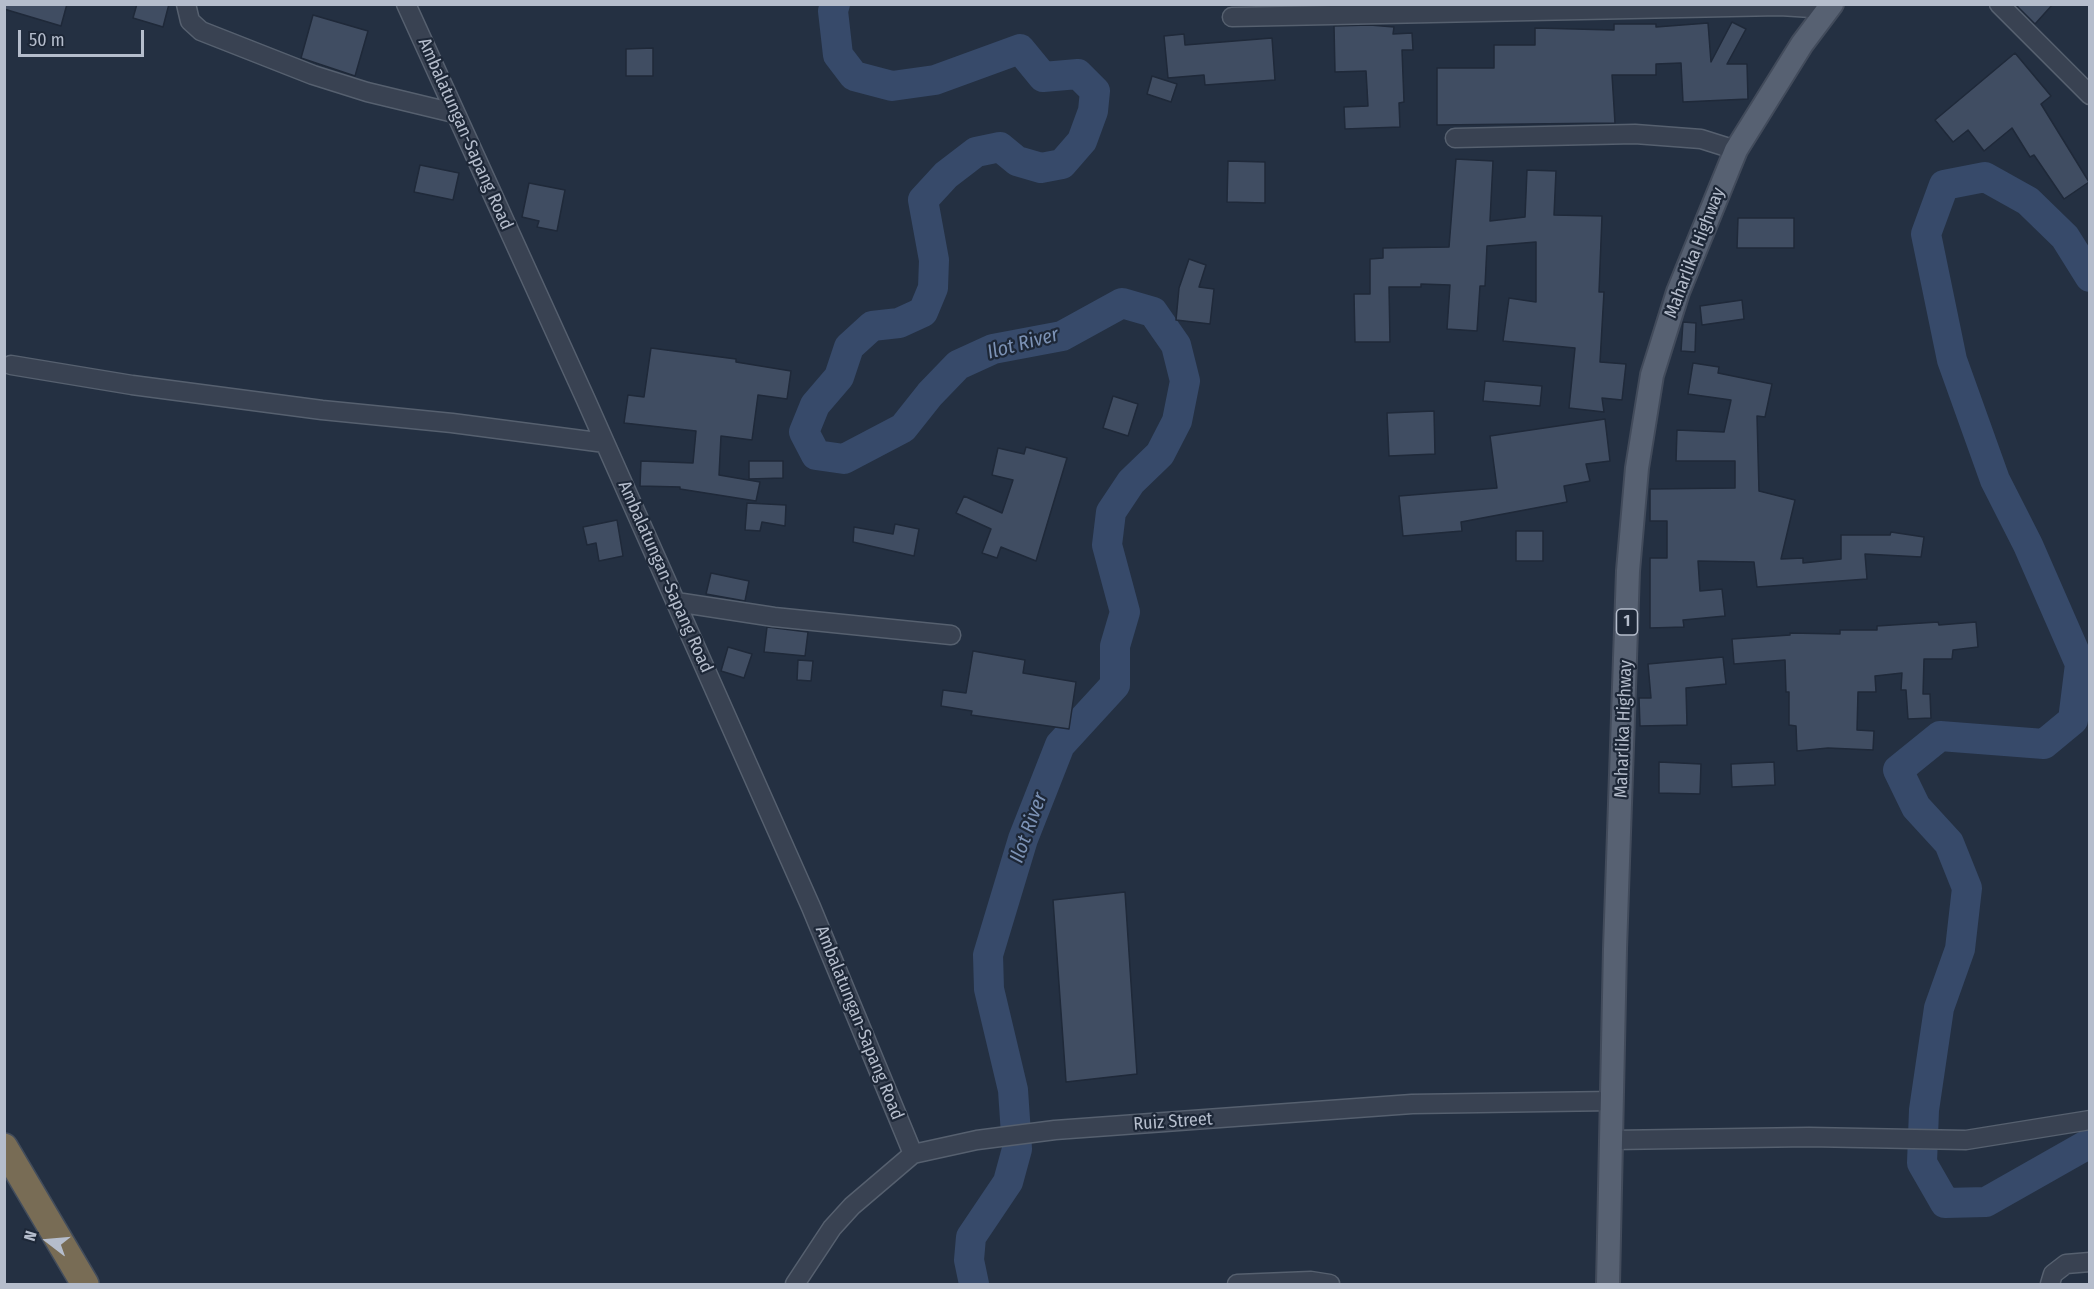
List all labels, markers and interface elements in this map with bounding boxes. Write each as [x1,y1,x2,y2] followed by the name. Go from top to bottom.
[21,18,147,56] scale bar
[29,29,65,51] text: 50 m
[413,35,517,233] street label: Ambalatungan-Sapang Road
[1660,185,1730,321] street label: Maharlika Highway
[985,323,1061,365] water label: Ilot River
[613,478,717,676] street label: Ambalatungan-Sapang Road
[1616,609,1638,635] road number: 1
[1611,660,1637,798] street label: Maharlika Highway
[1005,790,1053,866] water label: Ilot River
[810,923,908,1123] street label: Ambalatungan-Sapang Road
[1133,1108,1213,1136] street label: Ruiz Street
[18,1211,78,1271] north arrow
[20,1229,41,1243] text: N

